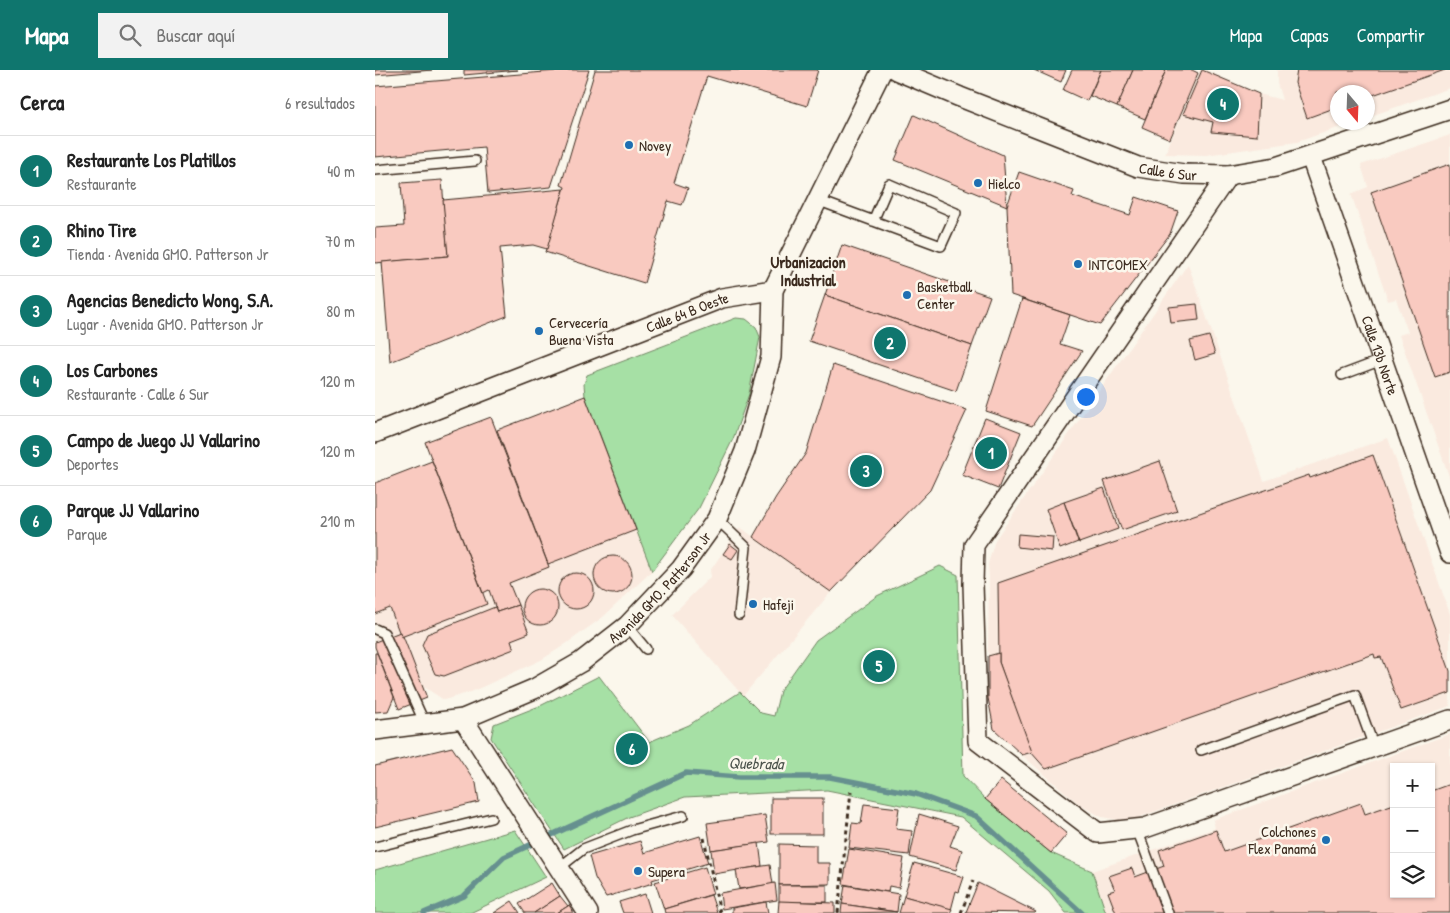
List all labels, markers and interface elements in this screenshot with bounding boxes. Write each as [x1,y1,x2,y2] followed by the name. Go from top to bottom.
[98,13,448,58] search box
[25,19,68,51] text: Mapa
[116,21,144,49] icon: search
[156,22,236,48] text: Buscar aquí
[1230,23,1262,48] text: Mapa
[1290,23,1329,48] text: Capas
[1357,23,1425,48] text: Compartir
[1207,85,1239,123] pin: 4
[1330,85,1375,130] north arrow
[20,88,64,117] text: Cerca
[285,92,355,114] text: 6 resultados
[639,135,671,156] place label: Novey
[623,139,635,151] marker: Novey
[67,147,236,173] text: Restaurante Los Platillos
[1138,157,1197,185] street label: Calle 6 Sur
[33,160,39,182] text: 1
[327,160,355,182] text: 40 m
[67,173,137,195] text: Restaurante
[988,173,1020,194] place label: Hielco
[972,177,984,189] marker: Hielco
[67,217,137,243] text: Rhino Tire
[32,230,40,252] text: 2
[325,230,355,252] text: 70 m
[67,243,269,265] text: Tienda · Avenida GMO. Patterson Jr
[770,251,846,291] district label: Urbanizacion Industrial
[1088,254,1148,275] place label: INTCOMEX
[1072,258,1084,270] marker: INTCOMEX
[917,276,973,314] place label: Basketball Center
[67,287,273,313] text: Agencias Benedicto Wong, S.A.
[643,287,730,337] street label: Calle 64 B Oeste
[901,289,913,301] marker: Basketball Center
[32,300,40,322] text: 3
[326,300,355,322] text: 80 m
[549,312,613,350] place label: Cervecería Buena Vista
[67,313,263,335] text: Lugar · Avenida GMO. Patterson Jr
[1357,313,1404,398] street label: Calle 13b Norte
[874,324,906,362] pin: 2
[533,325,545,337] marker: Cervecería Buena Vista
[67,357,158,383] text: Los Carbones
[33,370,39,392] text: 4
[320,370,355,392] text: 120 m
[67,383,209,405] text: Restaurante · Calle 6 Sur
[1073,384,1099,410] your location
[67,427,260,453] text: Campo de Juego JJ Vallarino
[975,434,1007,472] pin: 1
[33,440,39,462] text: 5
[320,440,355,462] text: 120 m
[850,452,882,490] pin: 3
[67,453,118,475] text: Deportes
[67,497,199,523] text: Parque JJ Vallarino
[33,510,39,532] text: 6
[320,510,355,532] text: 210 m
[67,523,107,545] text: Parque
[604,527,716,648] street label: Avenida GMO. Patterson Jr
[763,594,794,615] place label: Hafeji
[747,598,759,610] marker: Hafeji
[863,647,895,685] pin: 5
[616,730,648,768] pin: 6
[728,752,785,775] water label: Quebrada
[1390,763,1435,898] map controls
[1390,763,1435,808] button: +
[1390,808,1435,853] button: −
[1247,821,1316,859] place label: Colchones Flex Panamá
[1320,834,1332,846] marker: Colchones Flex Panamá
[1390,853,1435,898] button: layers
[648,861,685,882] place label: Supera
[632,865,644,877] marker: Supera

